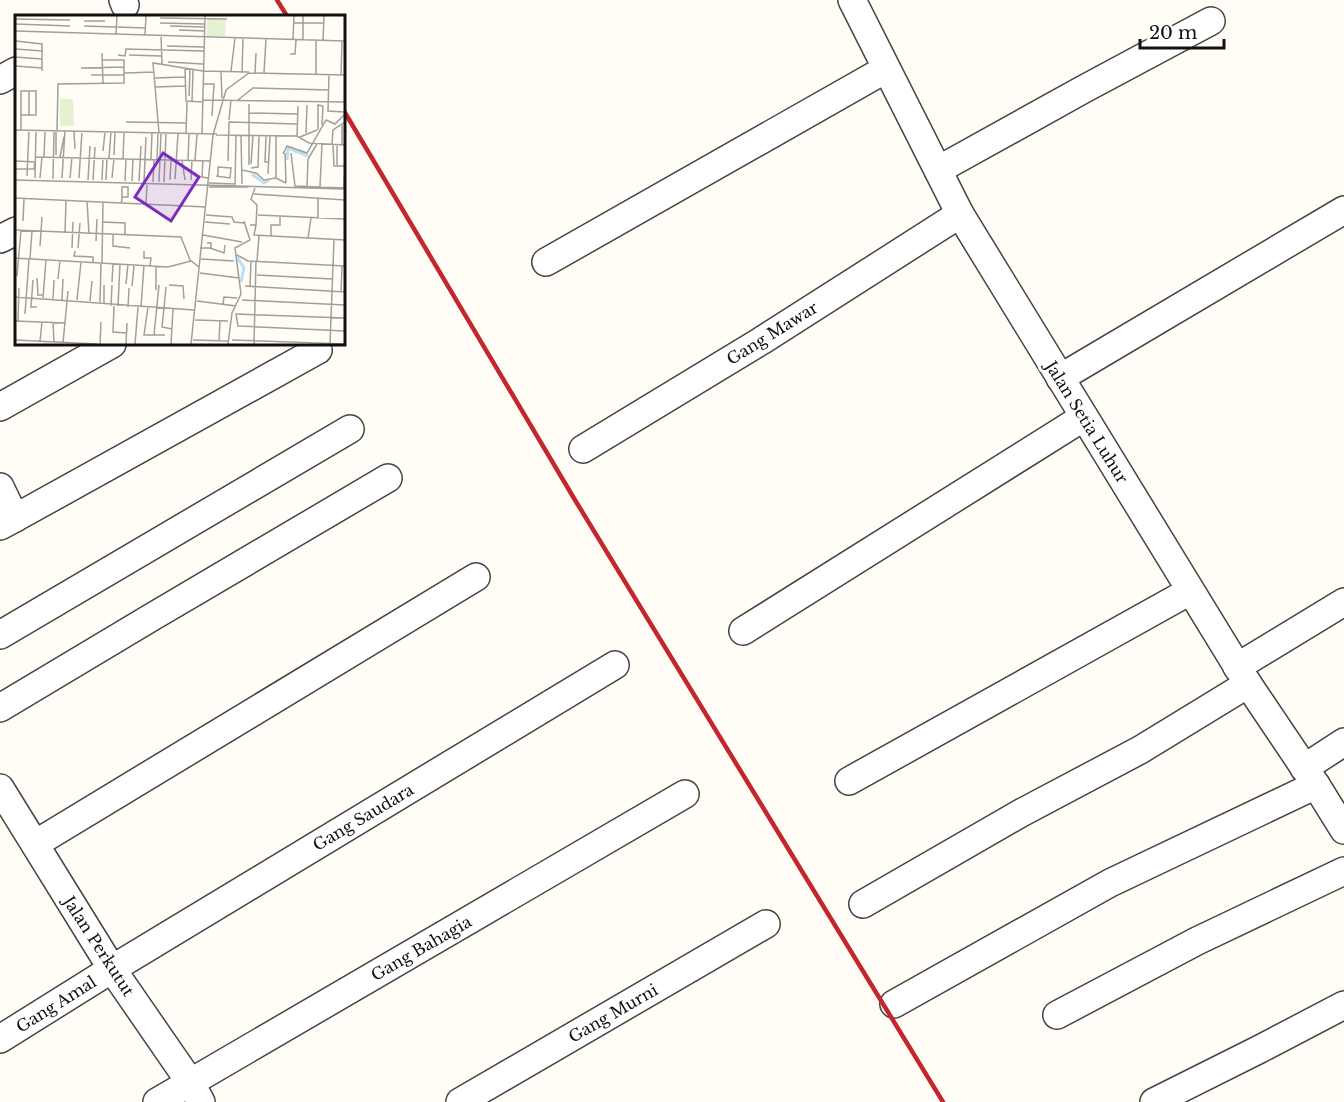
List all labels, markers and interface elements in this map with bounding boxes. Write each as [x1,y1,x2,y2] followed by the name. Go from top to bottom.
[1140,12,1224,50] scale bar
[15,15,345,345] inset map
[1149,22,1197,44] text: 20 m
[723,297,822,369] street label: Gang Mawar
[1040,356,1133,487] street label: Jalan Setia Luhur
[309,779,417,855] street label: Gang Saudara
[58,891,139,1000] street label: Jalan Perkutut
[367,911,475,985] street label: Gang Bahagia
[12,971,100,1037] street label: Gang Amal
[565,979,662,1047] street label: Gang Murni

